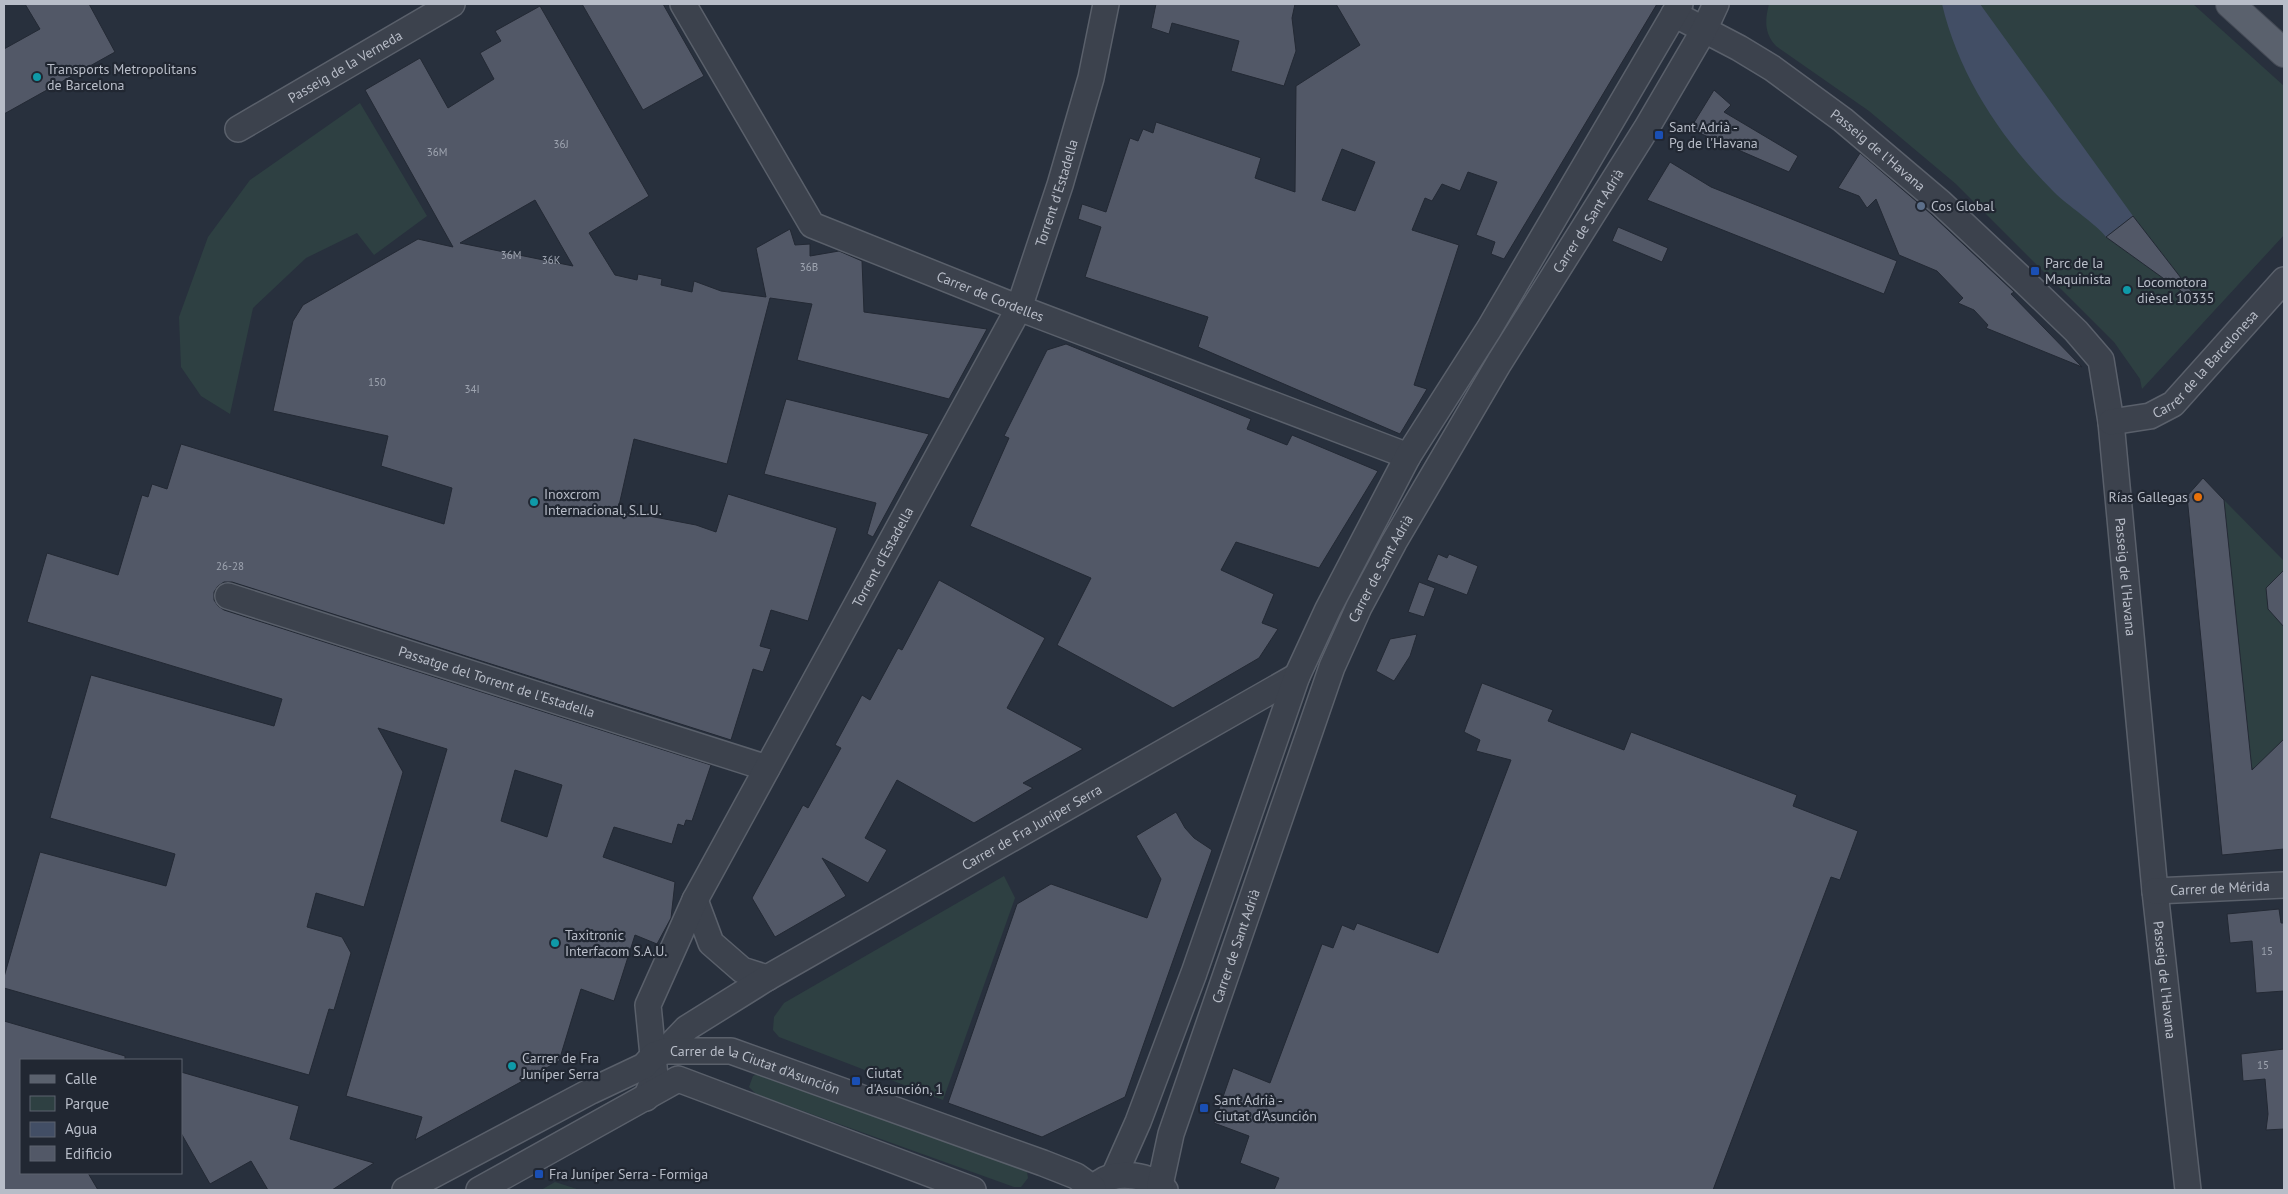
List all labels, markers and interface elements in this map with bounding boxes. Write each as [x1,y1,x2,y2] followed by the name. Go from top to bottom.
[285,26,406,107] street label: Passeig de la Verneda
[47,60,197,94] place label: Transports Metropolitans de Barcelona
[31,71,43,83] marker: Transports Metropolitans de Barcelona
[1827,105,1929,195] street label: Passeig de l'Havana
[1669,118,1758,152] place label: Sant Adrià - Pg de l'Havana
[1653,129,1665,141] marker: Sant Adrià - Pg de l'Havana
[553,137,569,151] house number: 36J
[1031,137,1082,249] street label: Torrent d'Estadella
[427,145,447,159] house number: 36M
[1549,165,1628,276] street label: Carrer de Sant Adrià
[1931,197,1994,215] place label: Cos Global
[1915,200,1927,212] marker: Cos Global
[501,248,521,262] house number: 36M
[542,253,561,267] house number: 36K
[2045,254,2111,288] place label: Parc de la Maquinista
[800,260,818,274] house number: 36B
[2029,265,2041,277] marker: Parc de la Maquinista
[934,267,1047,326] street label: Carrer de Cordelles
[2137,273,2214,307] place label: Locomotora dièsel 10335
[2121,284,2133,296] marker: Locomotora dièsel 10335
[2149,306,2262,422] street label: Carrer de la Barcelonesa
[368,375,386,389] house number: 150
[464,382,480,396] house number: 34I
[544,485,662,519] place label: Inoxcrom Internacional, S.L.U.
[2108,488,2188,506] place label: Rías Gallegas
[2192,491,2204,503] marker: Rías Gallegas
[528,496,540,508] marker: Inoxcrom Internacional, S.L.U.
[848,504,917,611] street label: Torrent d'Estadella
[1344,511,1417,625] street label: Carrer de Sant Adrià
[2111,517,2140,637] street label: Passeig de l'Havana
[216,559,244,573] house number: 26-28
[396,642,597,721] street label: Passatge del Torrent de l'Estadella
[959,780,1105,874] street label: Carrer de Fra Juníper Serra
[2170,877,2270,899] street label: Carrer de Mérida
[1208,886,1264,1006] street label: Carrer de Sant Adrià
[2149,920,2180,1040] street label: Passeig de l'Havana
[565,926,667,960] place label: Taxitronic Interfacom S.A.U.
[549,937,561,949] marker: Taxitronic Interfacom S.A.U.
[2261,944,2273,958] house number: 15
[670,1042,842,1098] street label: Carrer de la Ciutat d'Asunción
[521,1049,599,1083] place label: Carrer de Fra Juníper Serra
[2257,1058,2269,1072] house number: 15
[20,1059,182,1174] legend
[506,1060,518,1072] marker: Carrer de Fra Juníper Serra
[866,1064,943,1098] place label: Ciutat d'Asunción, 1
[65,1069,97,1088] text: Calle
[850,1075,862,1087] marker: Ciutat d'Asunción, 1
[1214,1091,1317,1125] place label: Sant Adrià - Ciutat d'Asunción
[65,1094,109,1113] text: Parque
[1198,1102,1210,1114] marker: Sant Adrià - Ciutat d'Asunción
[65,1119,97,1138] text: Agua
[65,1144,112,1163] text: Edificio
[549,1165,708,1183] place label: Fra Juníper Serra - Formiga
[533,1168,545,1180] marker: Fra Juníper Serra - Formiga

